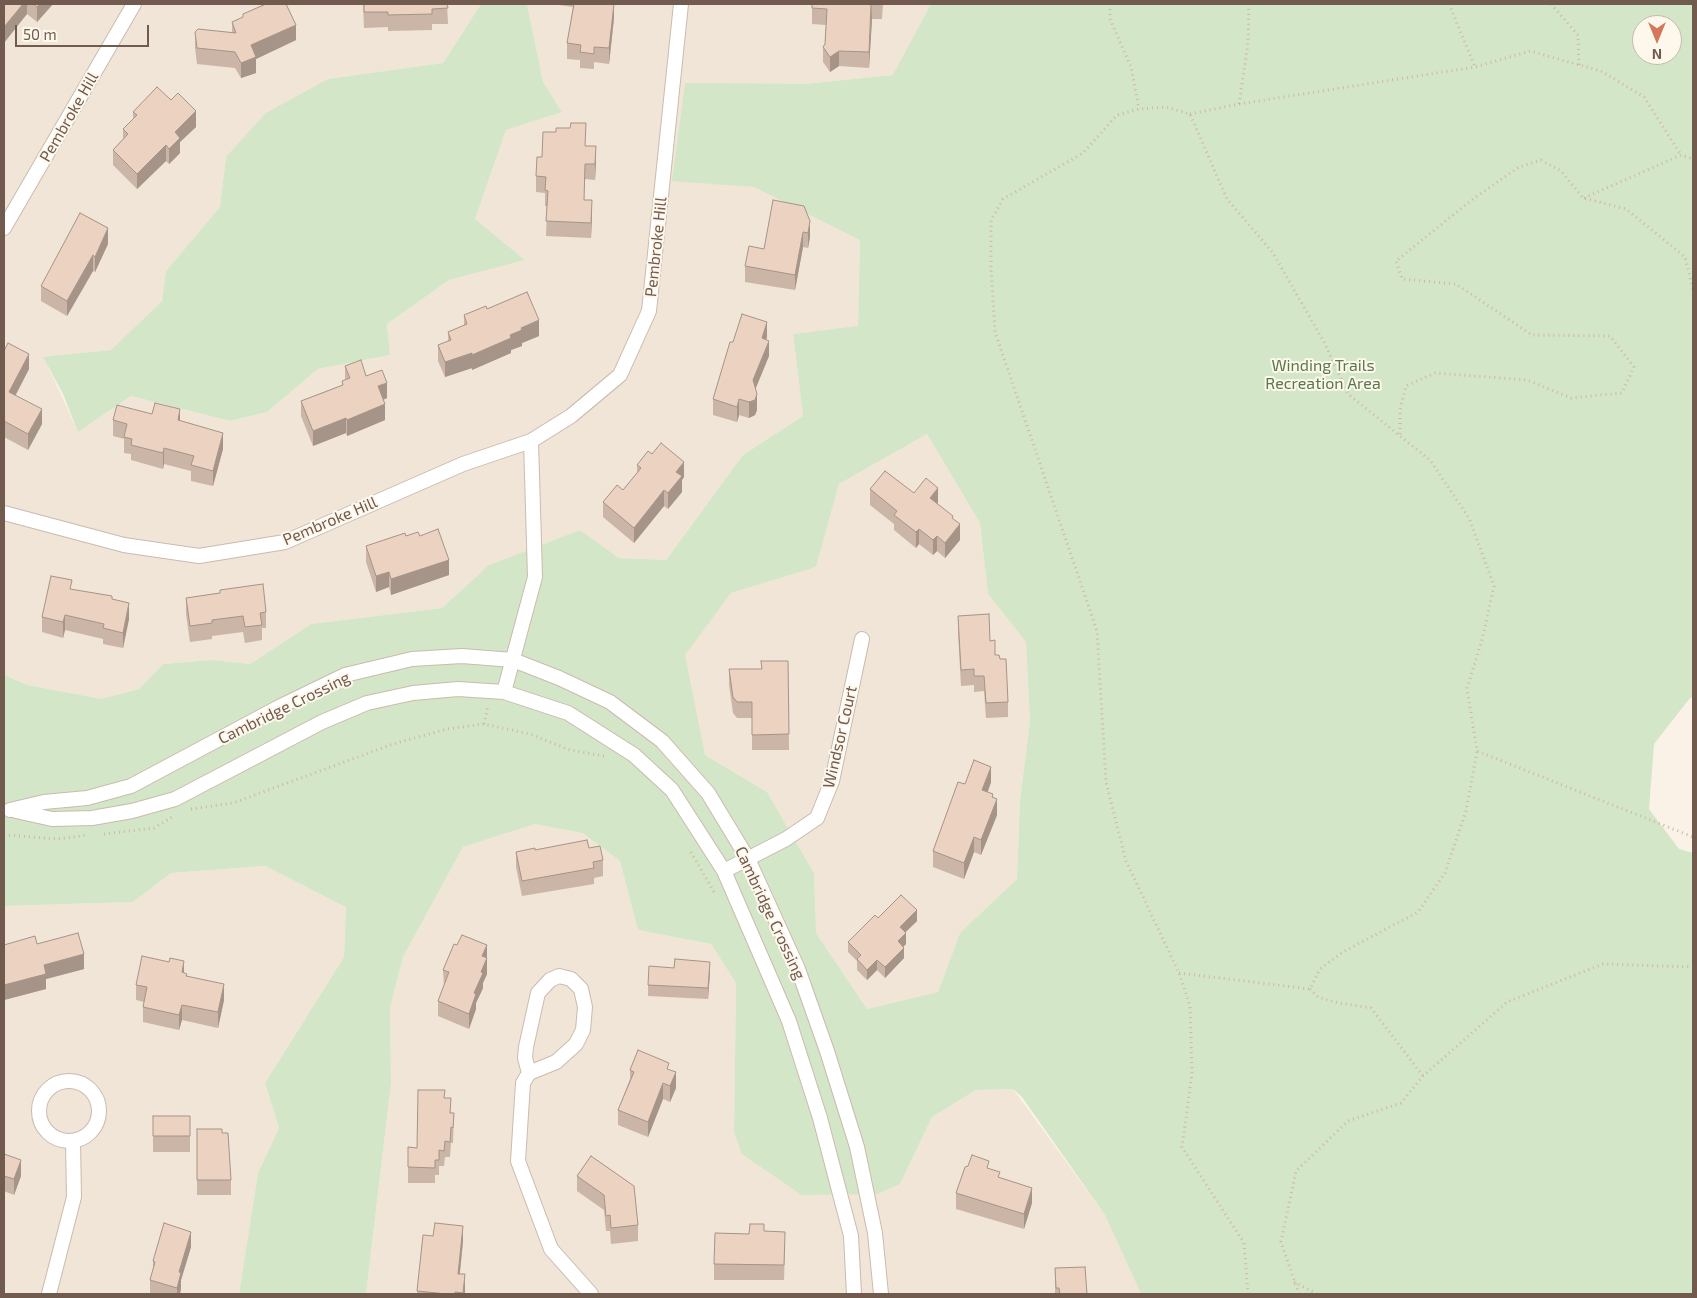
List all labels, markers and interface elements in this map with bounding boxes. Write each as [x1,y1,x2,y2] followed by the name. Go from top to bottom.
[18,15,151,47] scale bar
[1632,15,1682,65] north arrow
[23,25,57,43] text: 50 m
[1652,46,1662,63] text: N
[36,69,102,165] street label: Pembroke Hill
[641,196,671,298] street label: Pembroke Hill
[1265,356,1381,394] park label: Winding Trails Recreation Area
[280,493,380,549] street label: Pembroke Hill
[215,668,353,748] street label: Cambridge Crossing
[819,684,861,790] street label: Windsor Court
[731,843,809,983] street label: Cambridge Crossing

